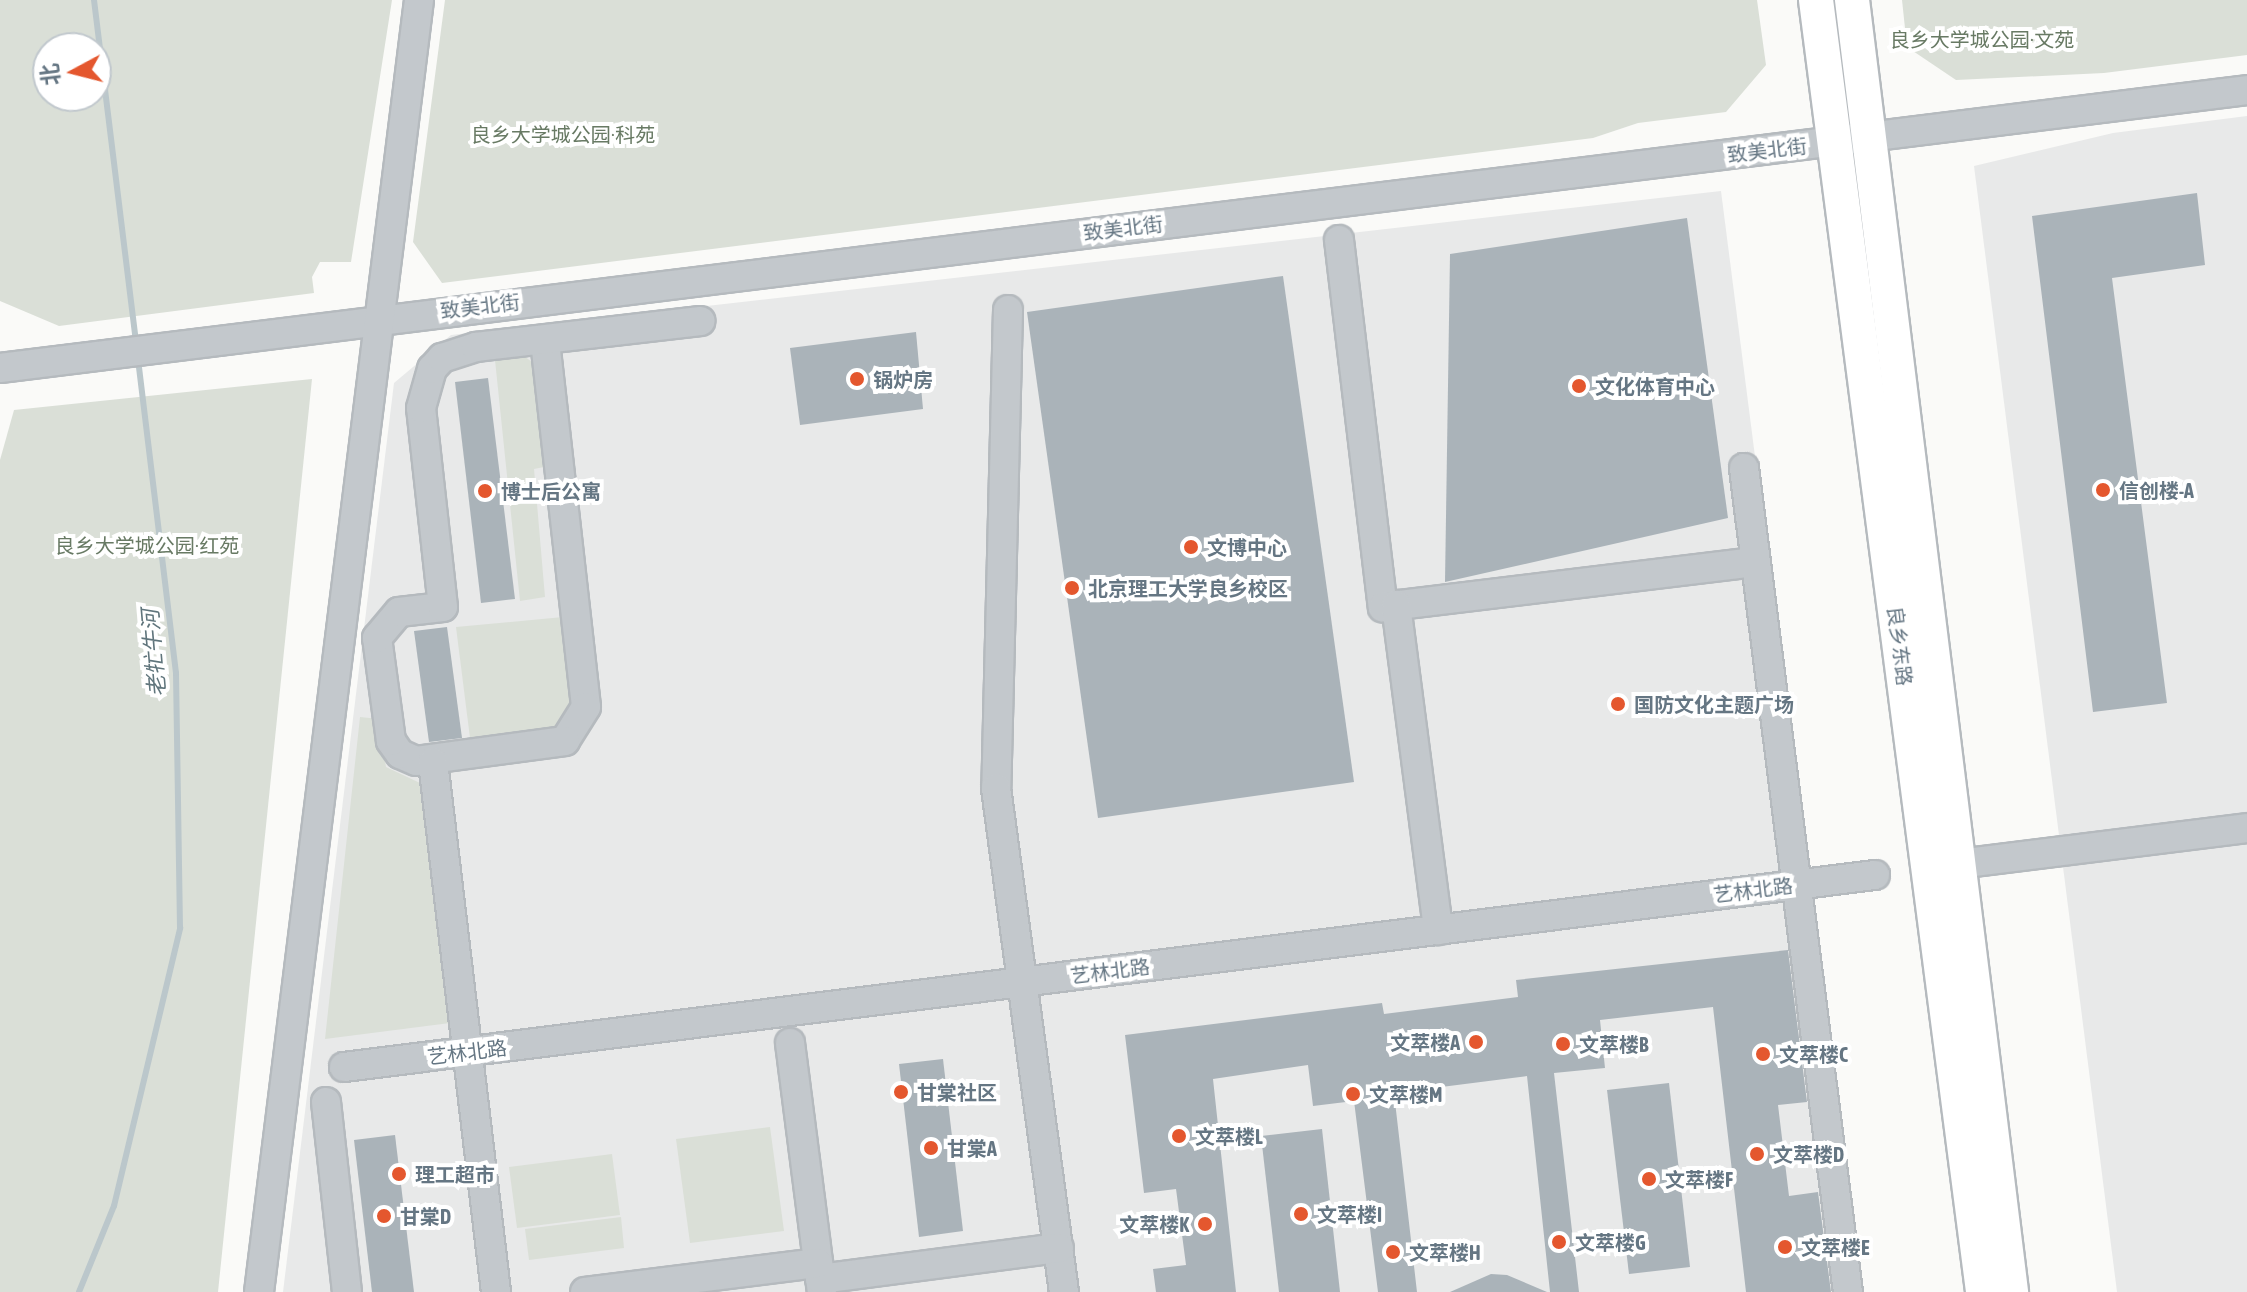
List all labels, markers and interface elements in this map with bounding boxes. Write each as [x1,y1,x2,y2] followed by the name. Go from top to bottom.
[1890,27,2074,51] park label: 良乡大学城公园·文苑
[32,32,112,112] north arrow
[36,62,64,87] text: 北
[471,122,655,146] park label: 良乡大学城公园·科苑
[1726,133,1808,167] street label: 致美北街
[1082,211,1164,245] street label: 致美北街
[439,289,521,323] street label: 致美北街
[873,367,933,391] place label: 锅炉房
[848,370,866,388] marker: 锅炉房
[1595,374,1715,398] place label: 文化体育中心
[1570,377,1588,395] marker: 文化体育中心
[2119,478,2194,502] place label: 信创楼-A
[501,479,601,503] place label: 博士后公寓
[2094,481,2112,499] marker: 信创楼-A
[476,482,494,500] marker: 博士后公寓
[55,533,239,557] park label: 良乡大学城公园·红苑
[1207,535,1287,559] place label: 文博中心
[1182,538,1200,556] marker: 文博中心
[1088,576,1288,600] place label: 北京理工大学良乡校区
[1063,579,1081,597] marker: 北京理工大学良乡校区
[1883,605,1917,687] street label: 良乡东路
[137,608,171,698] water label: 老牤牛河
[1634,692,1794,716] place label: 国防文化主题广场
[1609,695,1627,713] marker: 国防文化主题广场
[1712,873,1794,907] street label: 艺林北路
[1069,954,1151,988] street label: 艺林北路
[1390,1030,1460,1054] place label: 文萃楼A
[1579,1032,1648,1056] place label: 文萃楼B
[1467,1033,1485,1051] marker: 文萃楼A
[426,1035,508,1069] street label: 艺林北路
[1554,1035,1572,1053] marker: 文萃楼B
[1779,1042,1848,1066] place label: 文萃楼C
[1754,1045,1772,1063] marker: 文萃楼C
[917,1080,997,1104] place label: 甘棠社区
[1369,1082,1442,1106] place label: 文萃楼M
[892,1083,910,1101] marker: 甘棠社区
[1344,1085,1362,1103] marker: 文萃楼M
[1195,1124,1263,1148] place label: 文萃楼L
[1170,1127,1188,1145] marker: 文萃楼L
[947,1136,997,1160] place label: 甘棠A
[922,1139,940,1157] marker: 甘棠A
[1773,1142,1844,1166] place label: 文萃楼D
[1748,1145,1766,1163] marker: 文萃楼D
[415,1162,495,1186] place label: 理工超市
[390,1165,408,1183] marker: 理工超市
[1665,1167,1733,1191] place label: 文萃楼F
[1640,1170,1658,1188] marker: 文萃楼F
[1317,1202,1382,1226] place label: 文萃楼I
[400,1204,451,1228] place label: 甘棠D
[1292,1205,1310,1223] marker: 文萃楼I
[375,1207,393,1225] marker: 甘棠D
[1119,1212,1189,1236] place label: 文萃楼K
[1196,1215,1214,1233] marker: 文萃楼K
[1575,1230,1646,1254] place label: 文萃楼G
[1550,1233,1568,1251] marker: 文萃楼G
[1801,1235,1870,1259] place label: 文萃楼E
[1776,1238,1794,1256] marker: 文萃楼E
[1409,1240,1481,1264] place label: 文萃楼H
[1384,1243,1402,1261] marker: 文萃楼H

